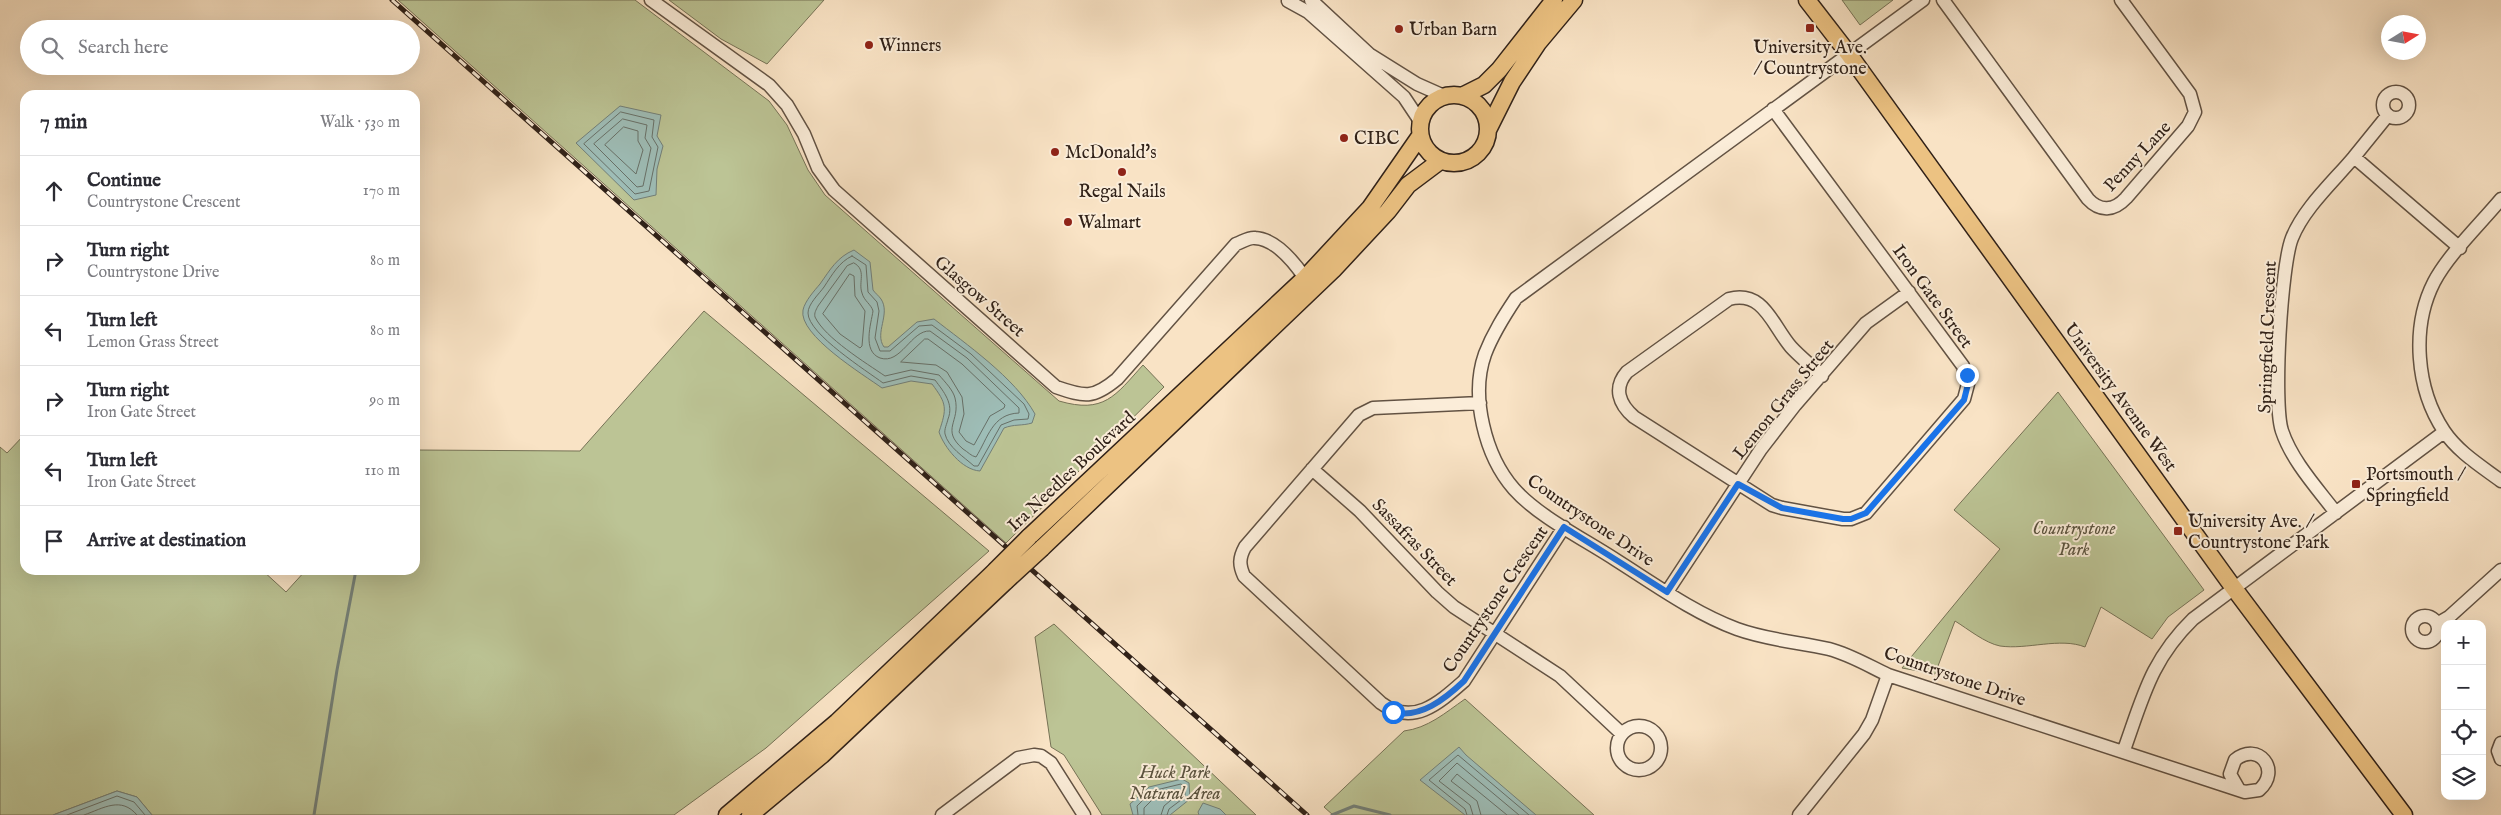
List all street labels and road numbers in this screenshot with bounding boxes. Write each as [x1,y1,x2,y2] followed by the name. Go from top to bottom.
[2099,117,2177,197] street label: Penny Lane
[1886,240,1977,353] street label: Iron Gate Street
[929,251,1029,343] street label: Glasgow Street
[2254,260,2283,414] street label: Springfield Crescent
[2058,319,2181,477] street label: University Avenue West
[1729,335,1840,465] street label: Lemon Grass Street
[1003,407,1141,537] street label: Ira Needles Boulevard
[1522,470,1658,572] street label: Countrystone Drive
[1366,494,1462,592] street label: Sassafras Street
[1438,522,1554,678] street label: Countrystone Crescent
[1880,642,2029,713] street label: Countrystone Drive

